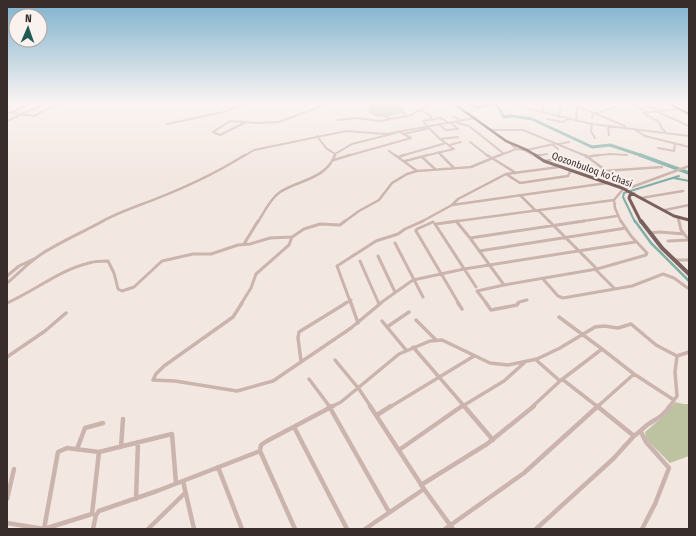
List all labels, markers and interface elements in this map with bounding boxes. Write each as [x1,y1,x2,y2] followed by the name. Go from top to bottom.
[8,8,48,48] north arrow
[25,12,32,25] text: N
[550,149,634,190] street label: Qozonbuloq koʻchasi

